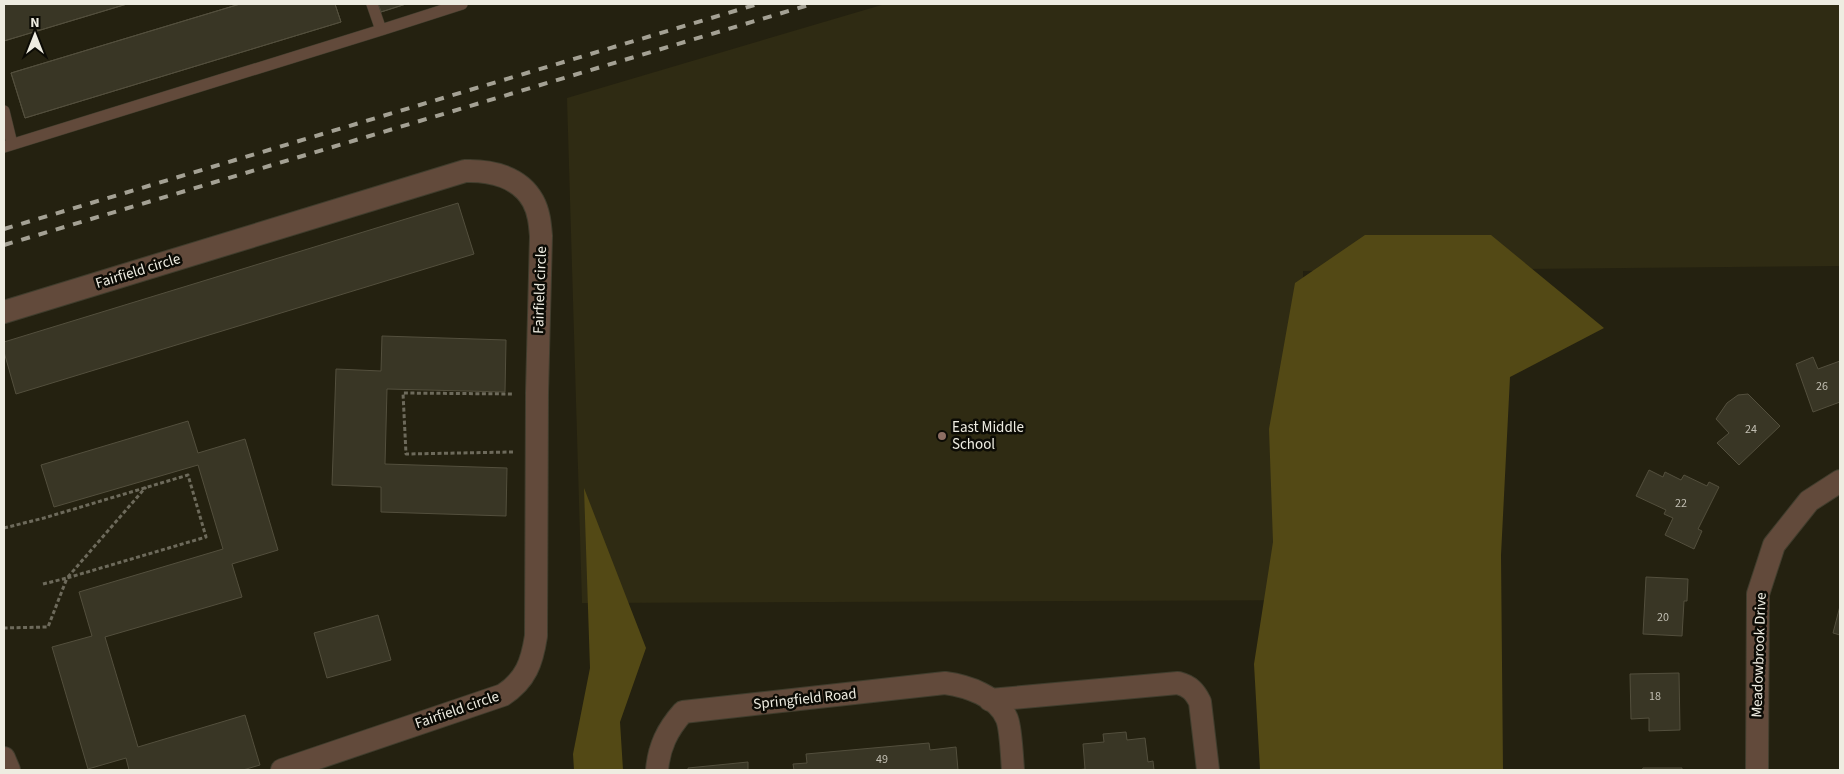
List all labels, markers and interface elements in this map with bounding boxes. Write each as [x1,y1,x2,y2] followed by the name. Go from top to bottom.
[10,10,60,60] north arrow
[30,13,40,33] text: N
[528,246,552,334] street label: Fairfield circle
[93,248,183,294] street label: Fairfield circle
[1816,378,1828,395] house number: 26
[952,417,1024,455] place label: East Middle School
[1745,421,1757,438] house number: 24
[936,430,948,442] marker: East Middle School
[1675,495,1687,512] house number: 22
[1746,592,1772,718] street label: Meadowbrook Drive
[1657,609,1669,626] house number: 20
[752,683,858,715] street label: Springfield Road
[412,686,502,734] street label: Fairfield circle
[1649,688,1661,705] house number: 18
[876,751,888,768] house number: 49

